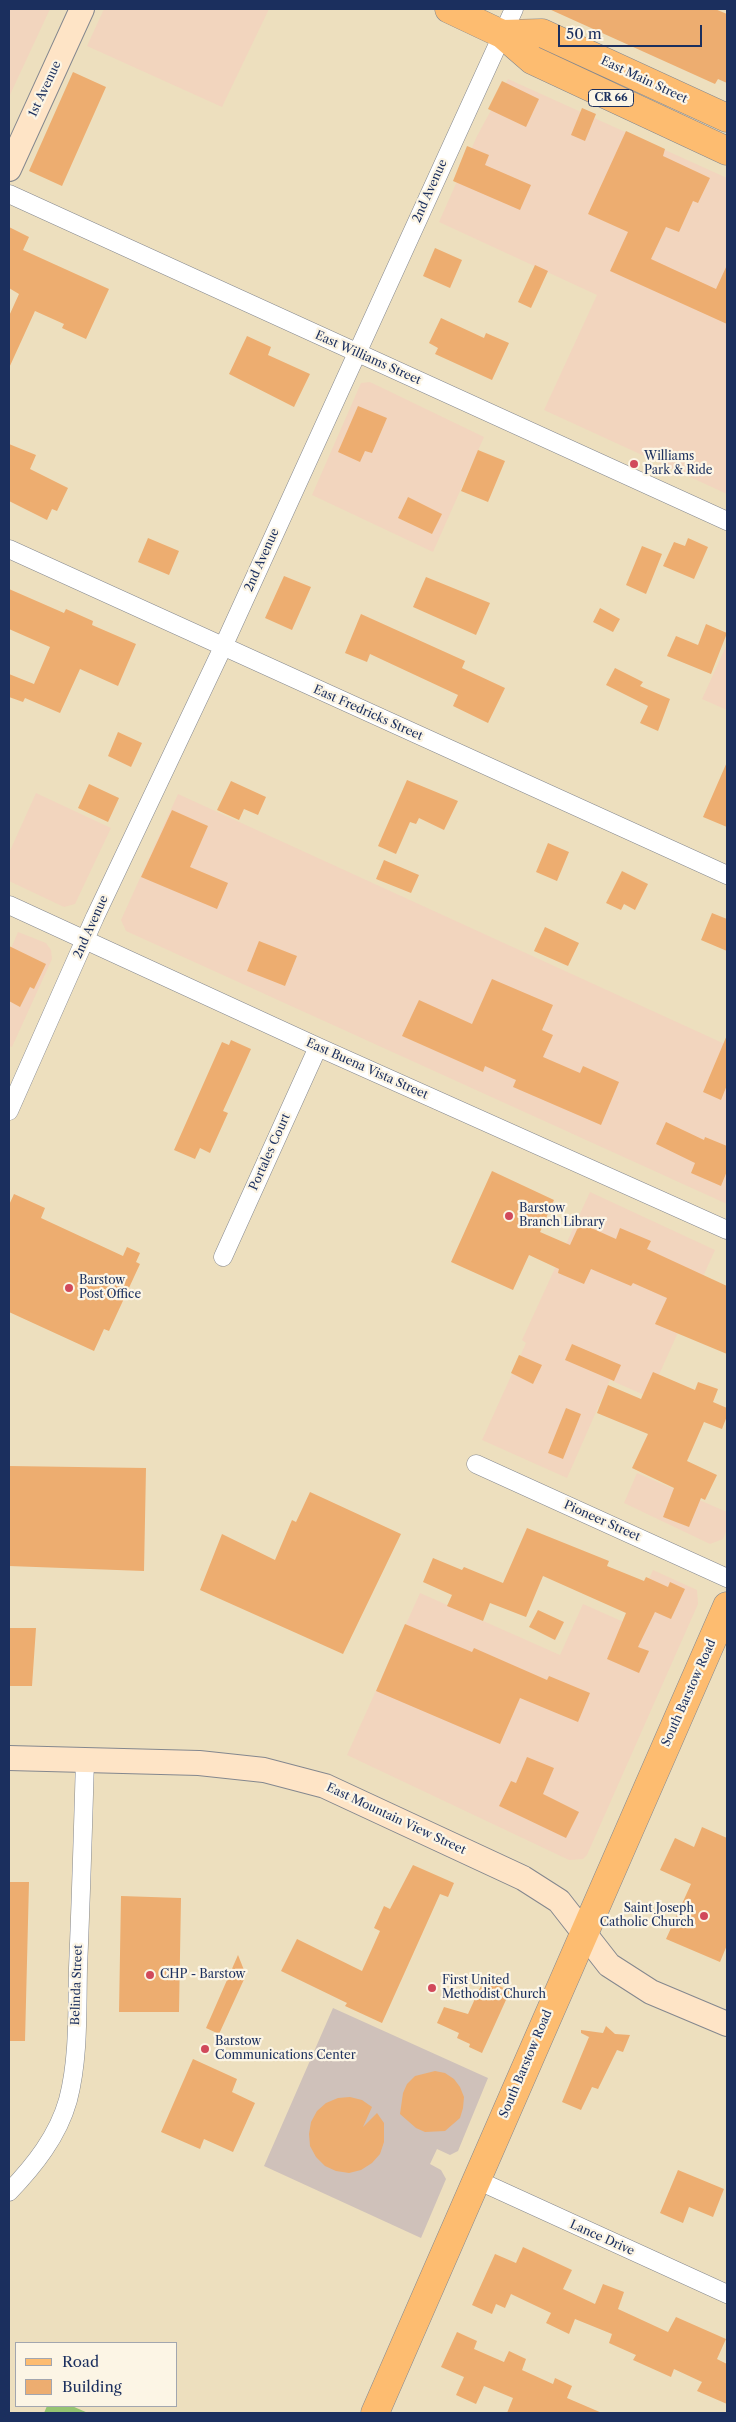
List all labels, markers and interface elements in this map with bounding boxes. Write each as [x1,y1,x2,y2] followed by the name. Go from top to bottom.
[561,15,705,47] scale bar
[566,24,602,43] text: 50 m
[598,54,690,106] street label: East Main Street
[26,59,64,119] street label: 1st Avenue
[588,90,634,106] road number: CR 66
[410,157,450,225] street label: 2nd Avenue
[313,328,423,388] street label: East Williams Street
[644,450,713,478] place label: Williams Park & Ride
[628,458,640,470] marker: Williams Park & Ride
[242,526,282,594] street label: 2nd Avenue
[311,682,425,744] street label: East Fredricks Street
[71,893,111,961] street label: 2nd Avenue
[304,1036,430,1102] street label: East Buena Vista Street
[247,1111,293,1193] street label: Portales Court
[519,1202,605,1230] place label: Barstow Branch Library
[503,1210,515,1222] marker: Barstow Branch Library
[79,1274,141,1302] place label: Barstow Post Office
[63,1282,75,1294] marker: Barstow Post Office
[562,1498,642,1544] street label: Pioneer Street
[659,1637,719,1749] street label: South Barstow Road
[324,1780,468,1858] street label: East Mountain View Street
[600,1902,694,1930] place label: Saint Joseph Catholic Church
[698,1910,710,1922] marker: Saint Joseph Catholic Church
[68,1944,86,2026] street label: Belinda Street
[160,1968,245,1982] place label: CHP - Barstow
[144,1969,156,1981] marker: CHP - Barstow
[442,1974,546,2002] place label: First United Methodist Church
[426,1982,438,1994] marker: First United Methodist Church
[497,2008,555,2120] street label: South Barstow Road
[215,2035,356,2063] place label: Barstow Communications Center
[199,2043,211,2055] marker: Barstow Communications Center
[568,2217,636,2259] street label: Lance Drive
[15,2342,178,2407] legend
[62,2352,99,2371] text: Road
[62,2377,122,2396] text: Building

